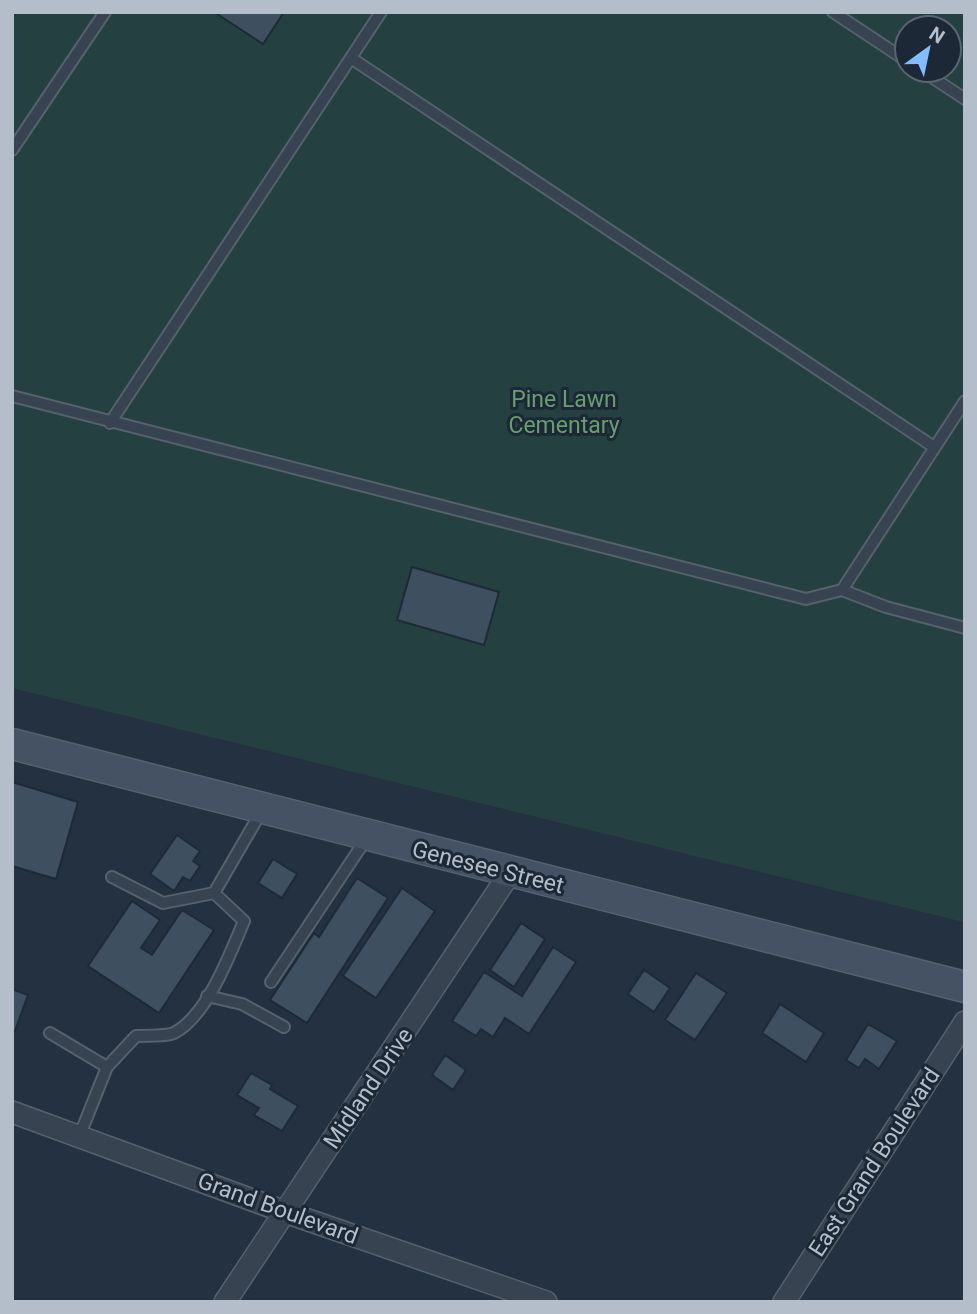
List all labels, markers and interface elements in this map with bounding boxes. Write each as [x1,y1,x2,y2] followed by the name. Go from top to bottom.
[893,14,963,84] north arrow
[925,22,949,48] text: N
[508,386,620,439] park label: Pine Lawn Cementary
[409,836,567,899] street label: Genesee Street
[318,1023,419,1154] street label: Midland Drive
[803,1063,945,1262] street label: East Grand Boulevard
[194,1167,362,1250] street label: Grand Boulevard

